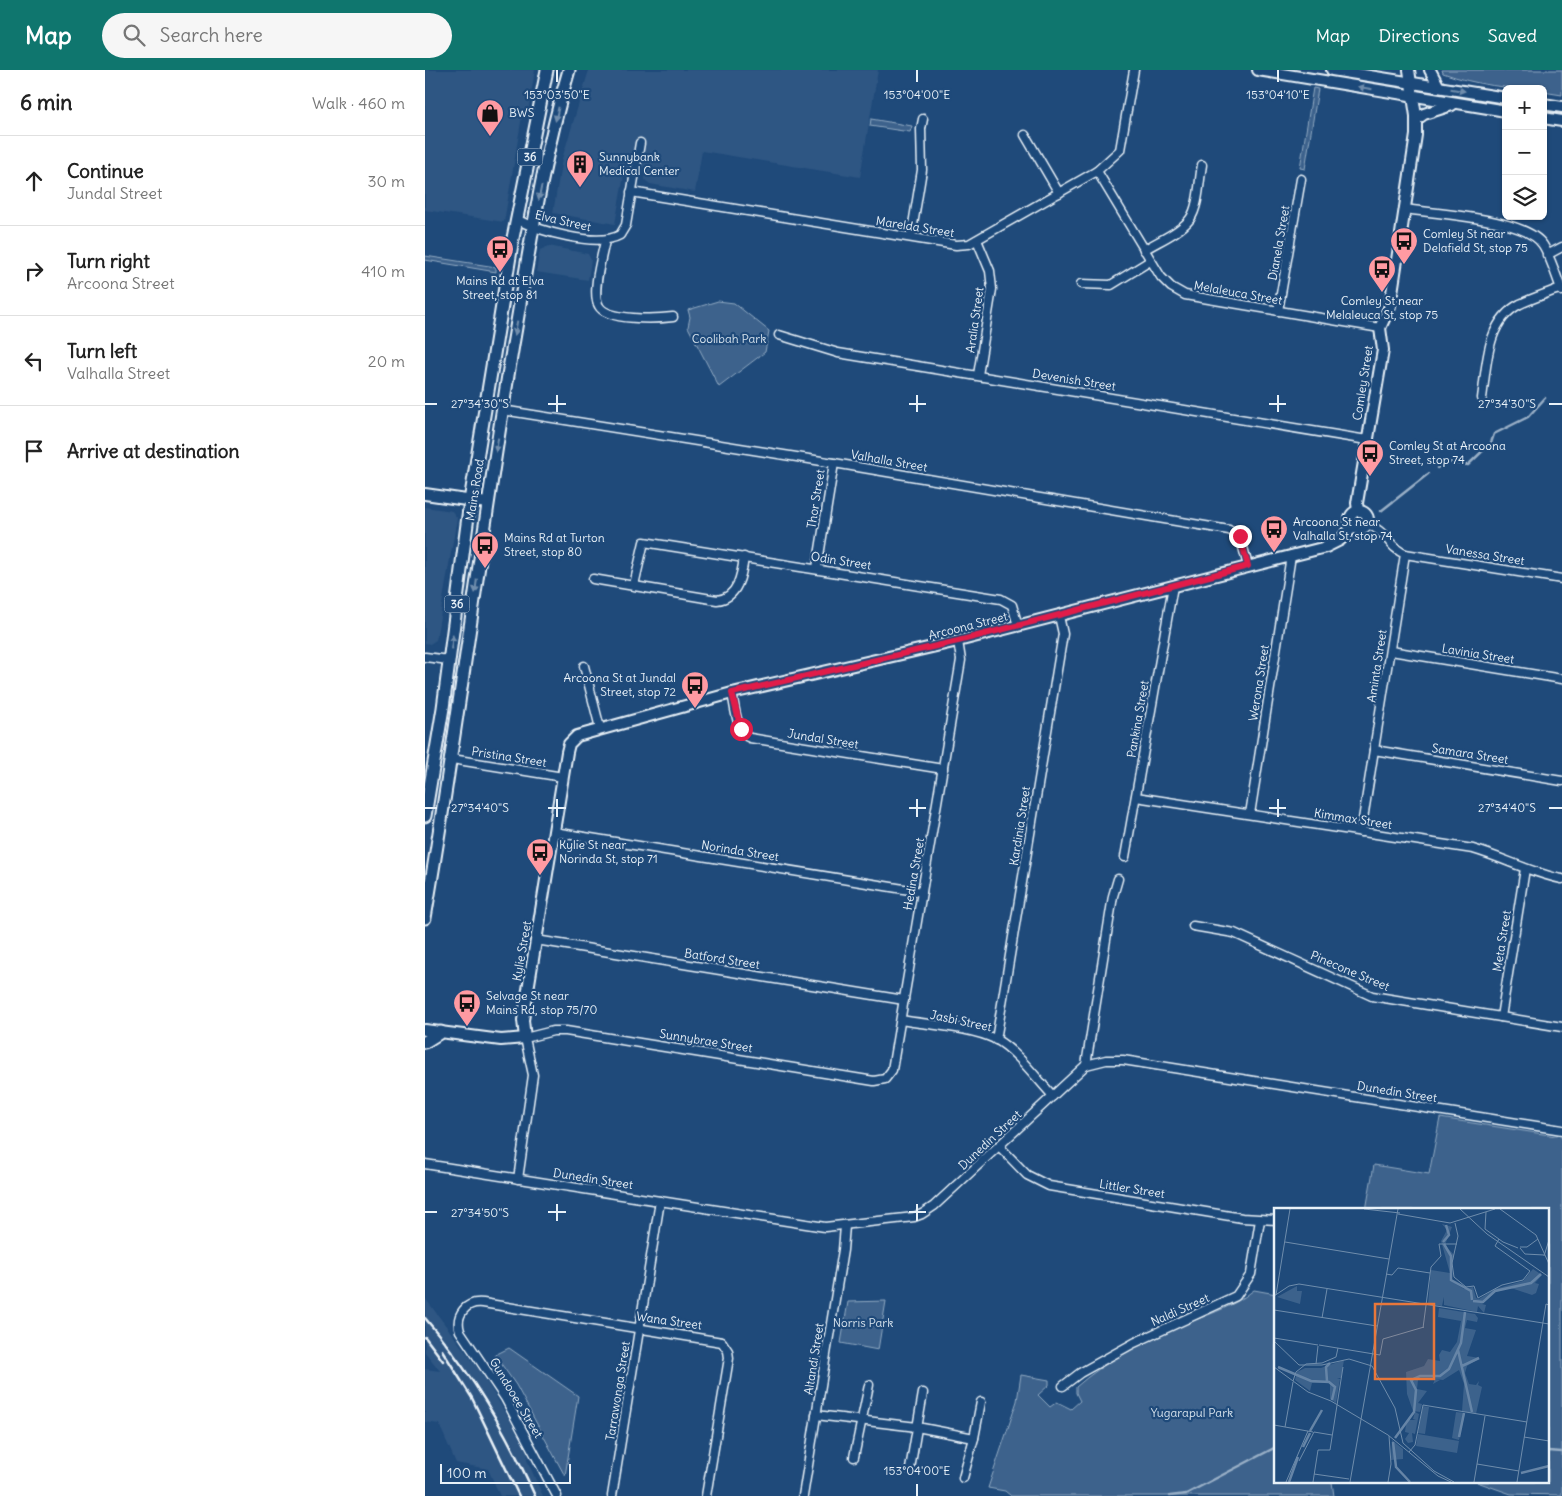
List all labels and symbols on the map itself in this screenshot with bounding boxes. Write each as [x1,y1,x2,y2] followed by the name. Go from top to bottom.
[1357,84,1373,92] one-way arrow
[524,87,590,102] text: 153°03'50"E
[884,87,950,102] text: 153°04'00"E
[1246,87,1310,102] text: 153°04'10"E
[1451,87,1467,95] one-way arrow
[475,98,505,137] shop icon: BWS
[509,105,535,120] place label: BWS
[553,106,561,121] one-way arrow
[517,148,543,165] road number: 36
[565,149,595,188] building icon: Sunnybank Medical Center
[599,149,680,178] place label: Sunnybank Medical Center
[536,185,544,200] one-way arrow
[1265,204,1292,282] street label: Dianela Street
[534,207,593,234] street label: Elva Street
[875,213,955,240] street label: Marelda Street
[1389,226,1419,265] bus stop icon: Comley St near Delafield St, stop 75
[1423,226,1528,255] place label: Comley St near Delafield St, stop 75
[485,234,515,273] bus stop icon: Mains Rd at Elva Street, stop 81
[1367,254,1397,293] bus stop icon: Comley St near Melaleuca St, stop 75
[456,273,544,302] place label: Mains Rd at Elva Street, stop 81
[1193,277,1283,308] street label: Melaleuca Street
[962,286,987,354] street label: Aralia Street
[1326,293,1438,322] place label: Comley St near Melaleuca St, stop 75
[512,320,520,336] one-way arrow
[692,331,766,346] park label: Coolibah Park
[1349,344,1376,422] street label: Comley Street
[1031,366,1117,393] street label: Devenish Street
[451,396,509,411] text: 27°34'30"S
[1478,396,1536,411] text: 27°34'30"S
[492,437,500,453] one-way arrow
[1355,438,1385,477] bus stop icon: Comley St at Arcoona Street, stop 74
[1389,438,1506,467] place label: Comley St at Arcoona Street, stop 74
[850,446,929,475] street label: Valhalla Street
[462,458,487,522] street label: Mains Road
[803,468,828,530] street label: Thor Street
[1259,514,1289,553] bus stop icon: Arcoona St near Valhalla St, stop 74
[1293,514,1393,543] place label: Arcoona St near Valhalla St, stop 74
[1229,525,1252,548] route end
[470,530,500,569] bus stop icon: Mains Rd at Turton Street, stop 80
[504,530,605,559] place label: Mains Rd at Turton Street, stop 80
[1444,541,1526,568] street label: Vanessa Street
[810,548,872,573] street label: Odin Street
[472,579,480,595] one-way arrow
[445,596,469,612] road number: 36
[927,608,1009,643] street label: Arcoona Street
[1363,628,1390,703] street label: Aminta Street
[448,634,456,650] one-way arrow
[1441,640,1515,667] street label: Lavinia Street
[1245,644,1272,722] street label: Werona Street
[564,670,676,699] place label: Arcoona St at Jundal Street, stop 72
[680,670,710,709] bus stop icon: Arcoona St at Jundal Street, stop 72
[1123,679,1152,759] street label: Pankina Street
[730,718,753,741] route start
[787,726,860,752] street label: Jundal Street
[1431,740,1509,767] street label: Samara Street
[471,743,548,770] street label: Pristina Street
[1006,785,1033,867] street label: Kardinia Street
[451,800,509,815] text: 27°34'40"S
[1478,800,1536,815] text: 27°34'40"S
[1313,805,1393,832] street label: Kimmax Street
[900,836,927,911] street label: Hedina Street
[525,837,555,876] bus stop icon: Kylie St near Norinda St, stop 71
[559,837,658,866] place label: Kylie St near Norinda St, stop 71
[700,837,780,864] street label: Norinda Street
[1489,909,1514,973] street label: Meta Street
[509,920,534,982] street label: Kylie Street
[683,945,761,972] street label: Batford Street
[1308,947,1392,994] street label: Pinecone Street
[452,988,482,1027] bus stop icon: Selvage St near Mains Rd, stop 75/70
[486,988,597,1017] place label: Selvage St near Mains Rd, stop 75/70
[929,1007,993,1034] street label: Jasbi Street
[659,1026,754,1055] street label: Sunnybrae Street
[1356,1078,1438,1105] street label: Dunedin Street
[955,1107,1024,1173] street label: Dunedin Street
[552,1165,634,1192] street label: Dunedin Street
[1098,1176,1166,1201] street label: Littler Street
[451,1205,509,1220] text: 27°34'50"S
[1274,1208,1549,1484] inset map
[1148,1290,1211,1329] street label: Naldi Street
[635,1308,703,1333] street label: Wana Street
[833,1315,893,1330] park label: Norris Park
[800,1322,827,1396] street label: Altandi Street
[602,1340,633,1442] street label: Tarrawonga Street
[487,1355,546,1441] street label: Gundooee Street
[1151,1405,1233,1420] park label: Yugarapul Park
[440,1461,571,1484] scale bar
[884,1463,950,1478] text: 153°04'00"E

